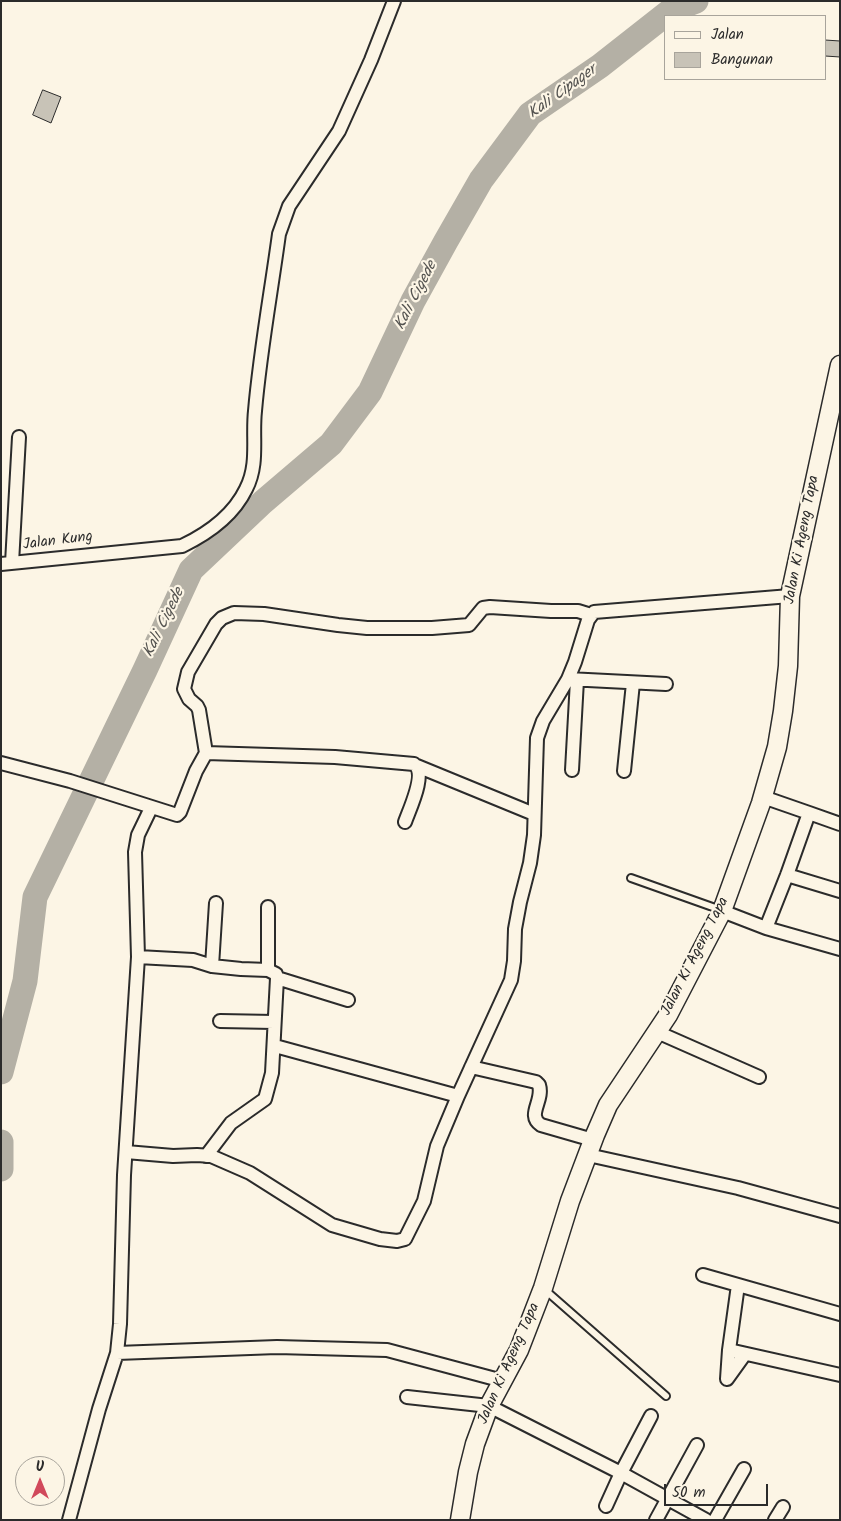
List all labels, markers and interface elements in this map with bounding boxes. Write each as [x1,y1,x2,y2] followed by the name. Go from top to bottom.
[664,15,826,80] legend
[711,23,744,47] text: Jalan
[711,48,773,72] text: Bangunan
[525,62,601,124] water label: Kali Cipager
[392,258,442,334] water label: Kali Cigede
[782,474,824,606] street label: Jalan Ki Ageng Tapa
[22,529,94,555] street label: Jalan Kung
[140,585,190,661] water label: Kali Cigede
[658,895,734,1019] street label: Jalan Ki Ageng Tapa
[475,1301,545,1427] street label: Jalan Ki Ageng Tapa
[15,1456,65,1506] north arrow
[36,1456,44,1478] text: U
[666,1474,770,1506] scale bar
[672,1481,706,1505] text: 50 m

